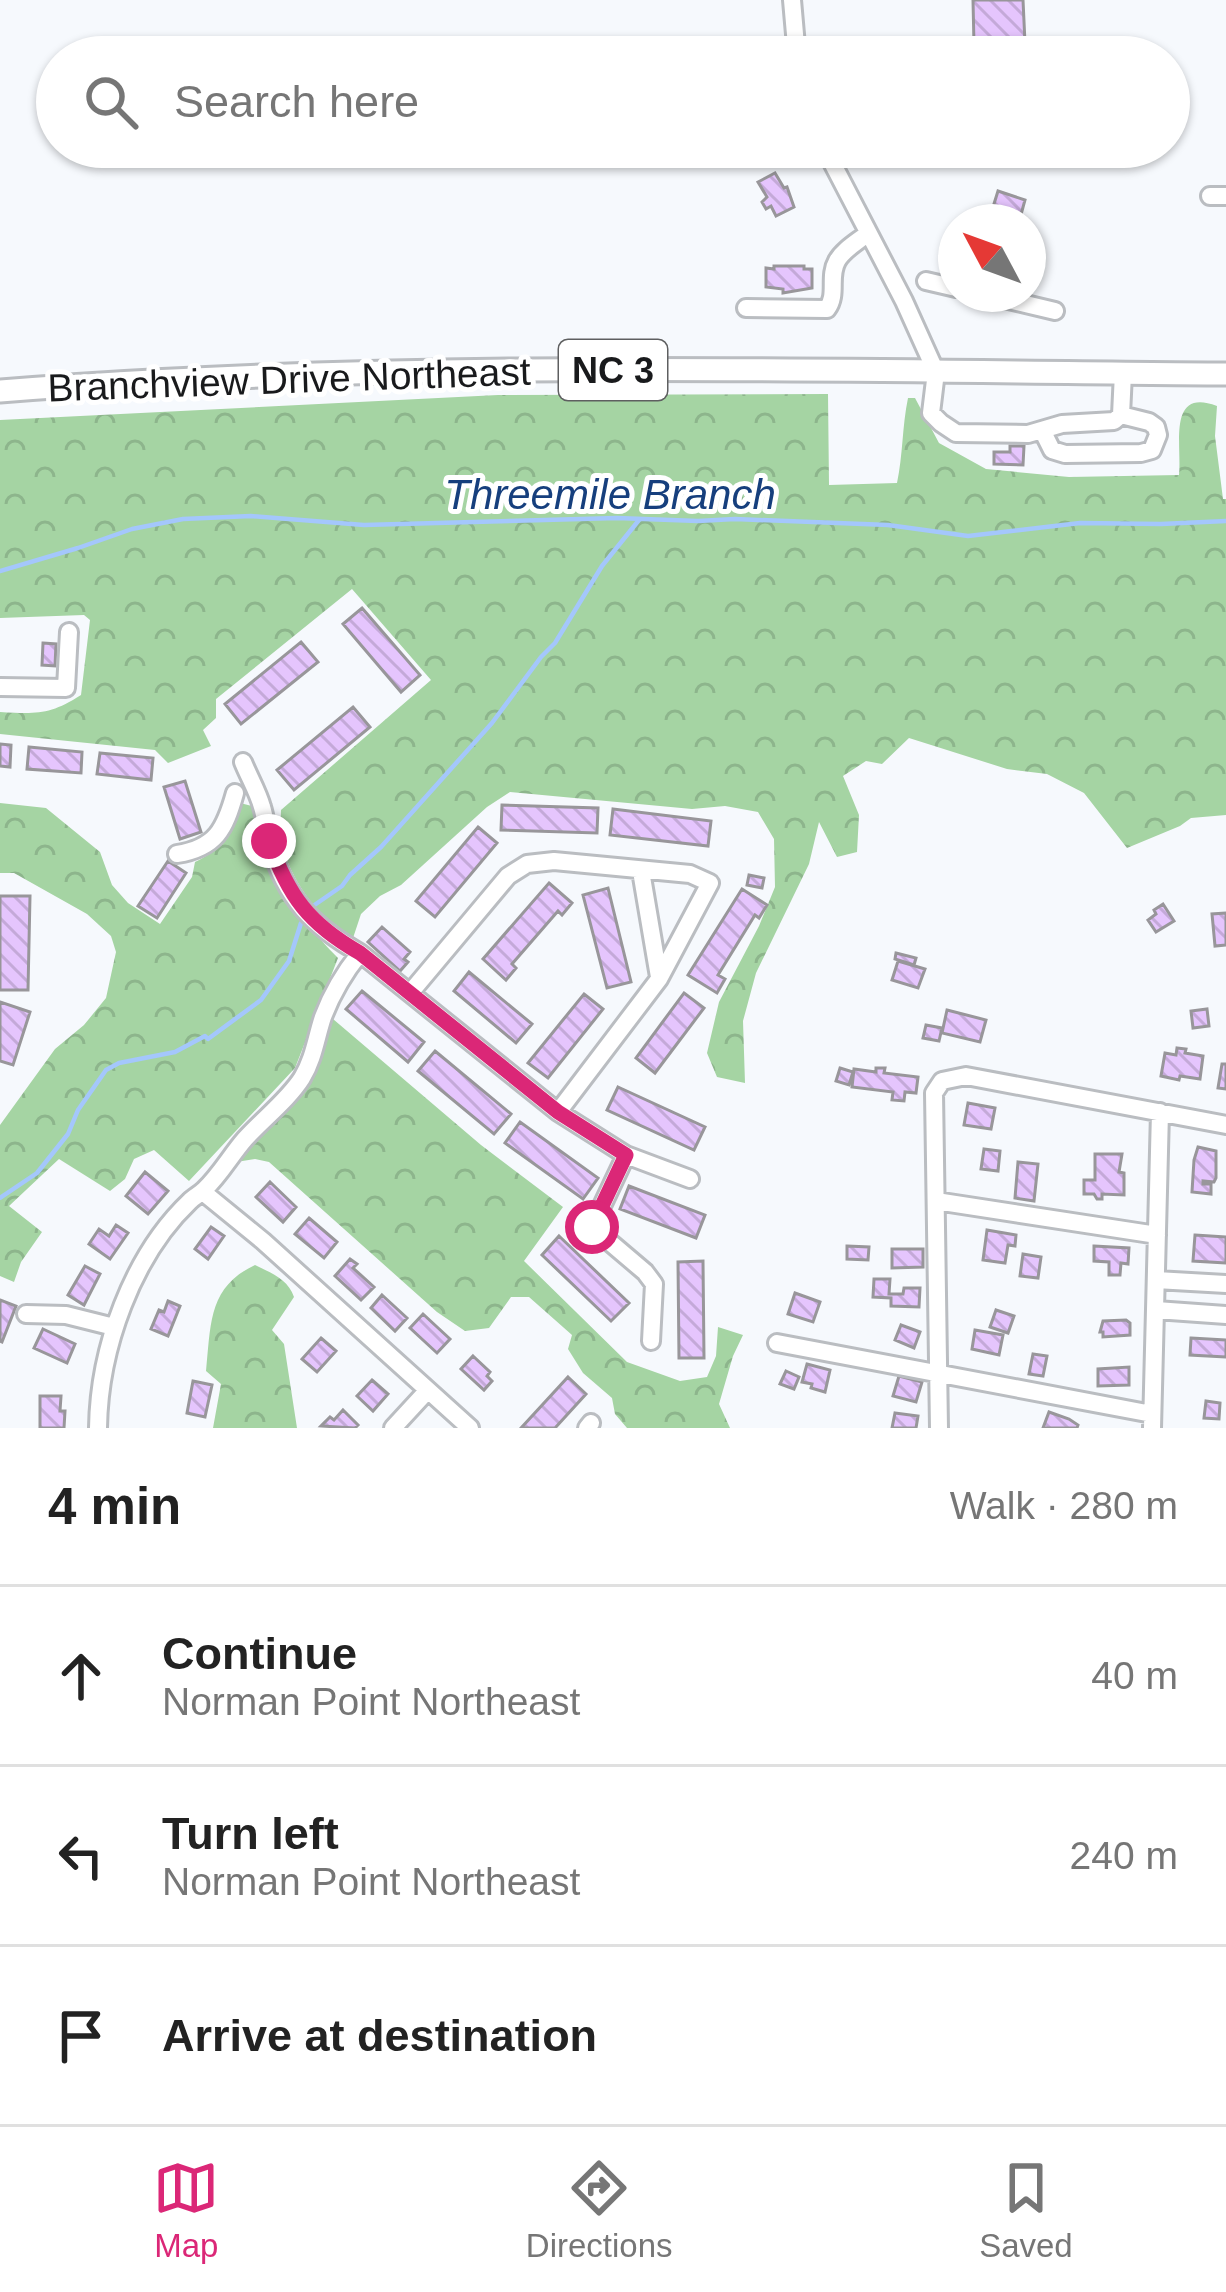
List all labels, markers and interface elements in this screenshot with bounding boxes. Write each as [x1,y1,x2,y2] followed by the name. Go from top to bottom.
[36,36,1190,168] search box
[78,69,144,135] icon: search
[174,76,419,127] text: Search here
[938,204,1046,312] north arrow
[559,340,667,400] road number: NC 3
[47,350,531,409] street label: Branchview Drive Northeast
[444,471,776,518] water label: Threemile Branch
[242,814,296,868] route end
[565,1200,619,1254] route start
[48,1478,181,1535] text: 4 min
[950,1484,1178,1527] text: Walk · 280 m
[162,1628,357,1679] text: Continue
[48,1643,114,1709] icon: ahead
[1091,1654,1178,1697] text: 40 m
[162,1680,580,1723] text: Norman Point Northeast
[162,1808,339,1859] text: Turn left
[48,1823,114,1889] icon: left
[1070,1834,1178,1877] text: 240 m
[162,1860,580,1903] text: Norman Point Northeast
[48,2003,114,2069] icon: arrive
[162,2010,597,2061] text: Arrive at destination
[153,2155,219,2265] tab: Map
[526,2155,673,2265] tab: Directions
[979,2155,1073,2265] tab: Saved

